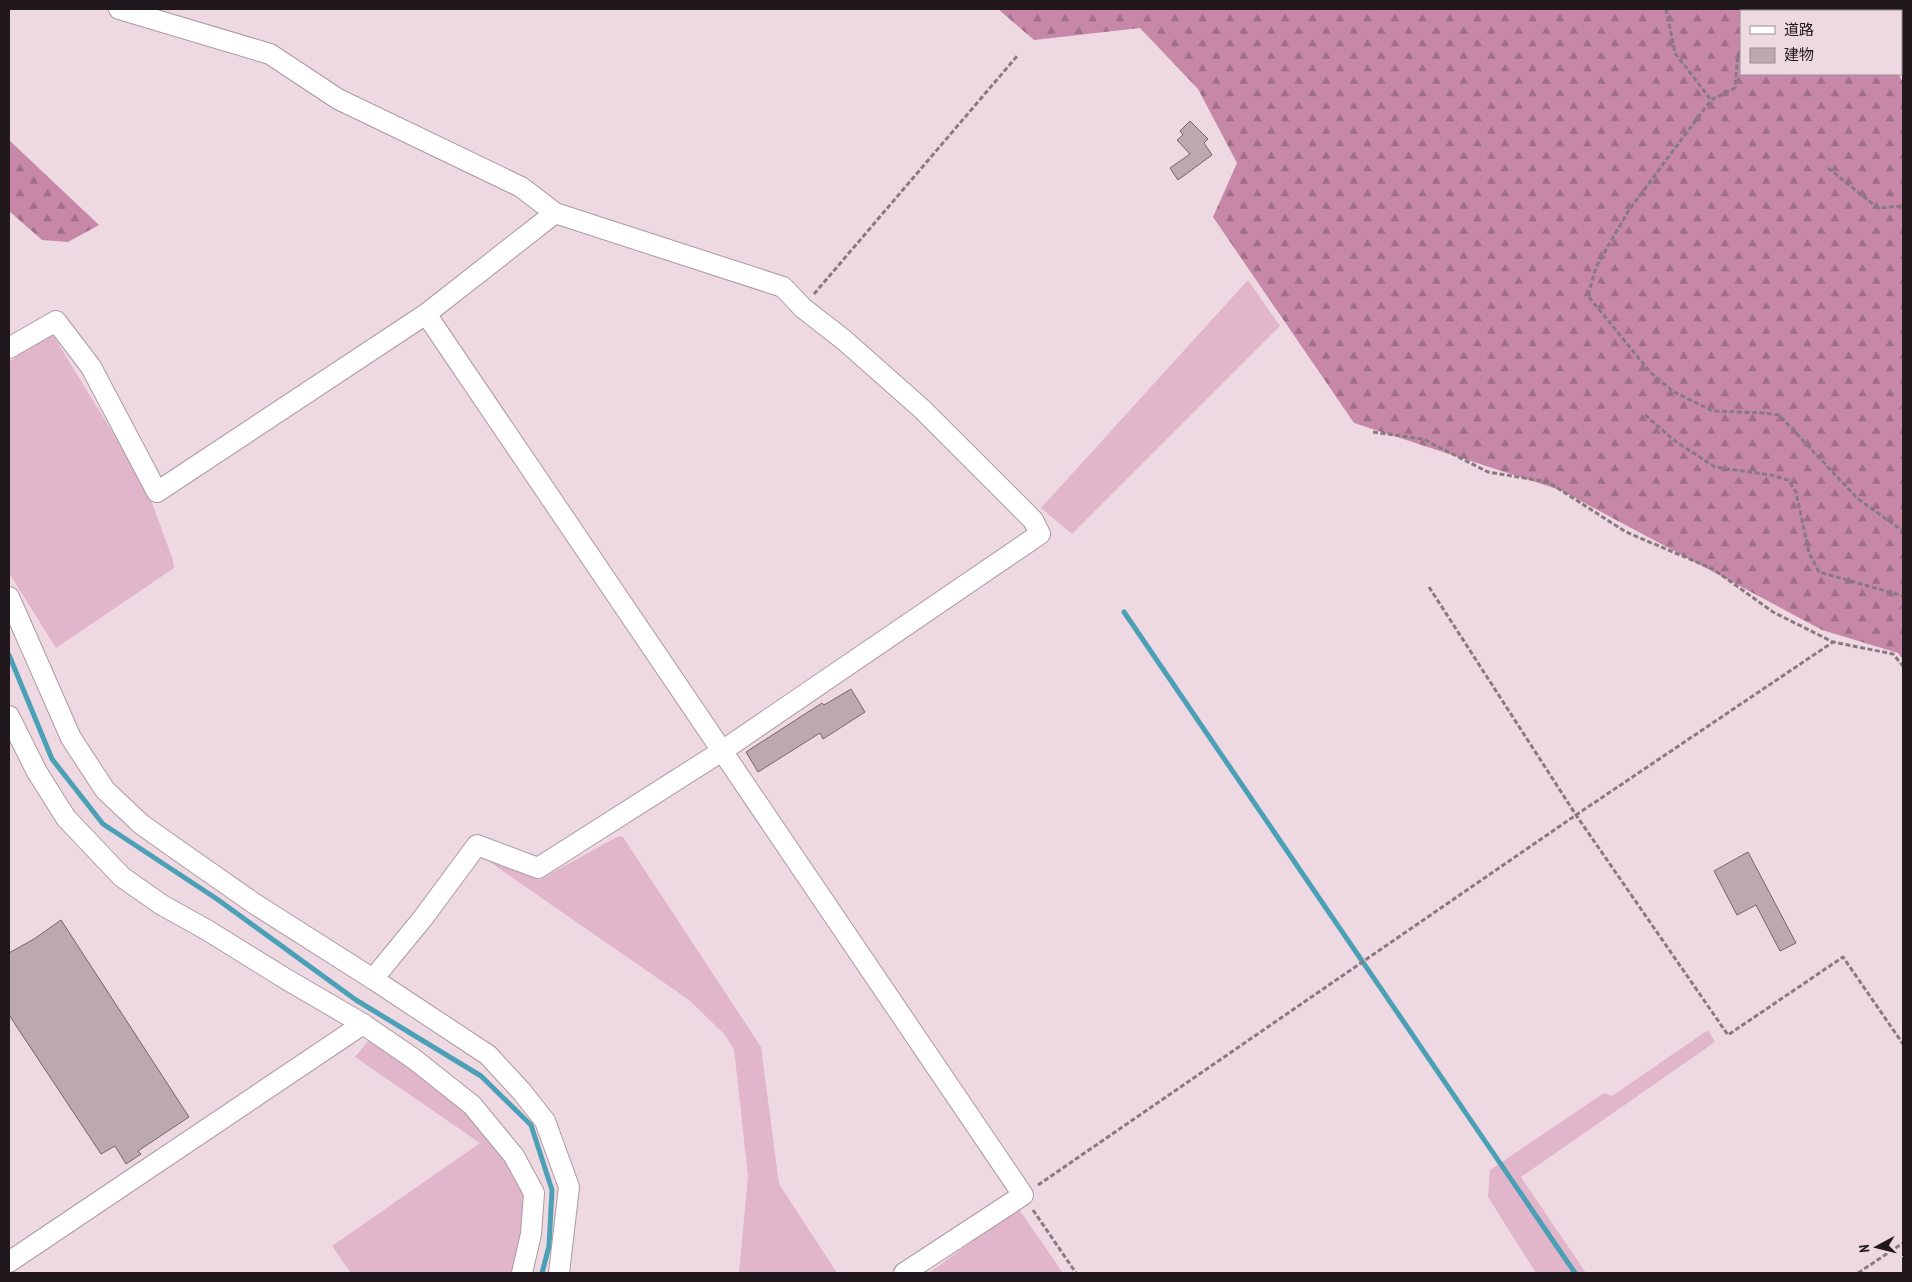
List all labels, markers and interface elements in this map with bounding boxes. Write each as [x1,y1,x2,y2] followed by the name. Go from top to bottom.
[1740,10,1902,75] legend
[1784,20,1814,39] text: 道路
[1784,45,1814,64] text: 建物
[1852,1222,1902,1272] north arrow
[1855,1244,1873,1253] text: N

